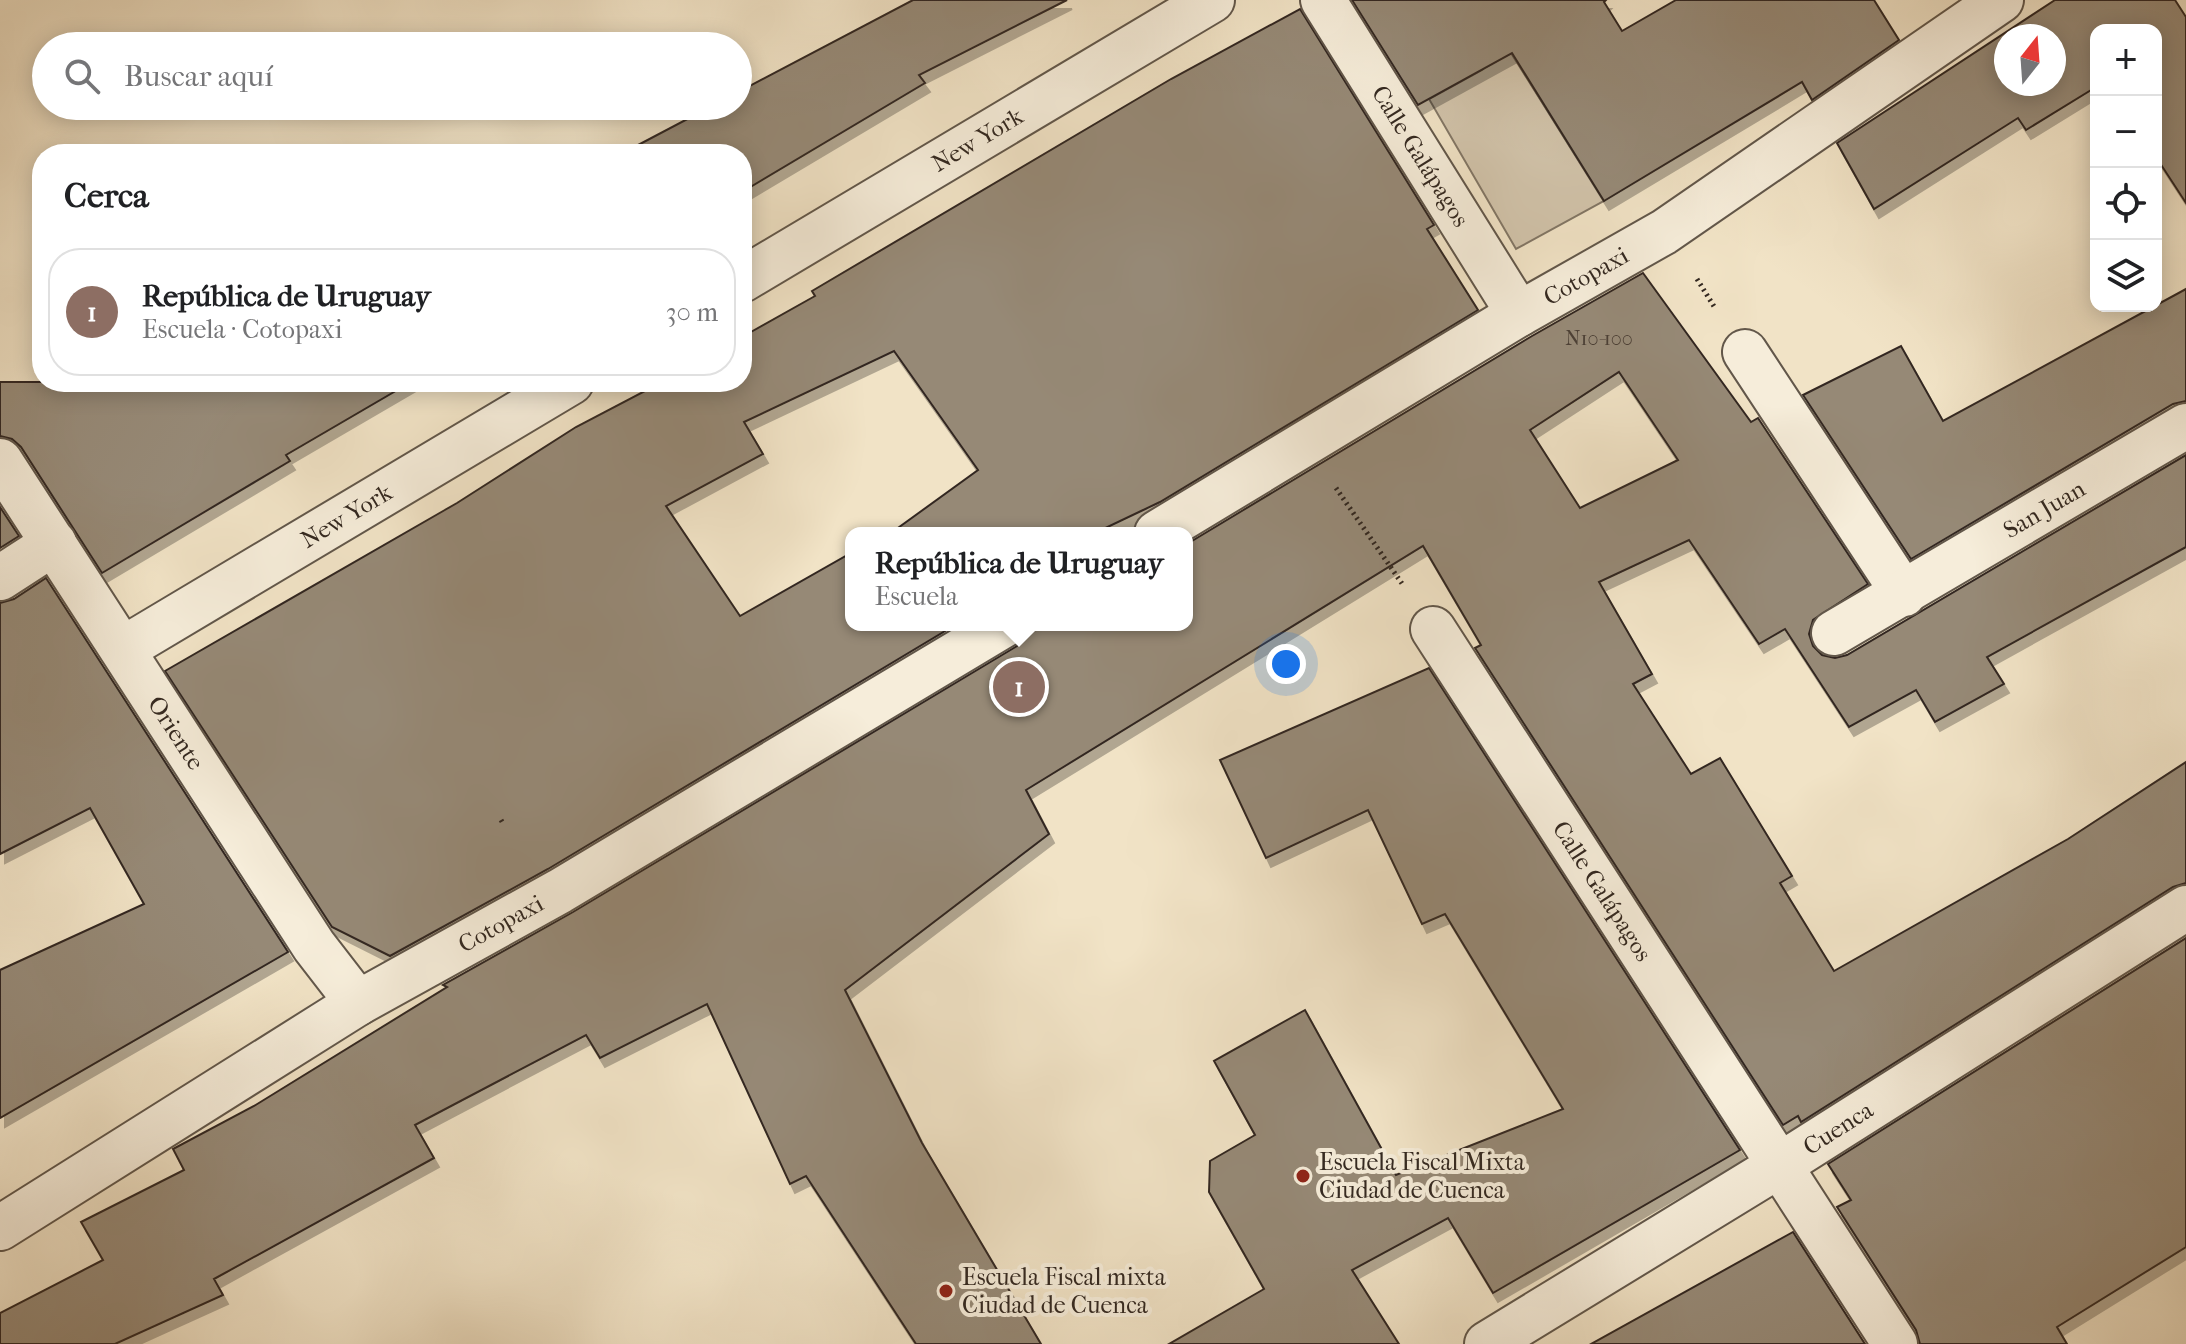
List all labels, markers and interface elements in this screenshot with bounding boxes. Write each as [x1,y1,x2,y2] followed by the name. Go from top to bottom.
[1994,24,2066,96] north arrow
[2090,24,2162,312] map controls
[2090,24,2162,96] button: +
[32,32,752,120] search box
[60,54,104,98] icon: search
[124,59,273,94] text: Buscar aquí
[1366,80,1475,232] street label: Calle Galápagos
[2090,96,2162,168] button: −
[927,102,1028,178] street label: New York
[2090,168,2162,240] button: locate
[64,176,149,216] text: Cerca
[2090,240,2162,312] button: layers
[1539,241,1633,311] street label: Cotopaxi
[142,279,431,314] text: República de Uruguay
[87,297,97,328] text: 1
[666,297,718,328] text: 30 m
[142,314,342,345] text: Escuela · Cotopaxi
[1565,327,1633,350] house number: N10-100
[1998,474,2090,544] street label: San Juan
[296,478,397,554] street label: New York
[845,527,1193,631] popup
[875,546,1163,581] text: República de Uruguay
[875,581,958,612] text: Escuela
[1266,644,1306,684] your location
[993,657,1045,717] pin: 1
[142,691,210,775] street label: Oriente
[1547,816,1658,966] street label: Calle Galápagos
[453,889,548,959] street label: Cotopaxi
[1798,1095,1879,1161] street label: Cuenca
[1319,1148,1526,1204] place label: Escuela Fiscal Mixta Ciudad de Cuenca
[1294,1167,1312,1185] marker: Escuela Fiscal Mixta Ciudad de Cuenca
[962,1263,1167,1319] place label: Escuela Fiscal mixta Ciudad de Cuenca
[937,1282,955,1300] marker: Escuela Fiscal mixta Ciudad de Cuenca

